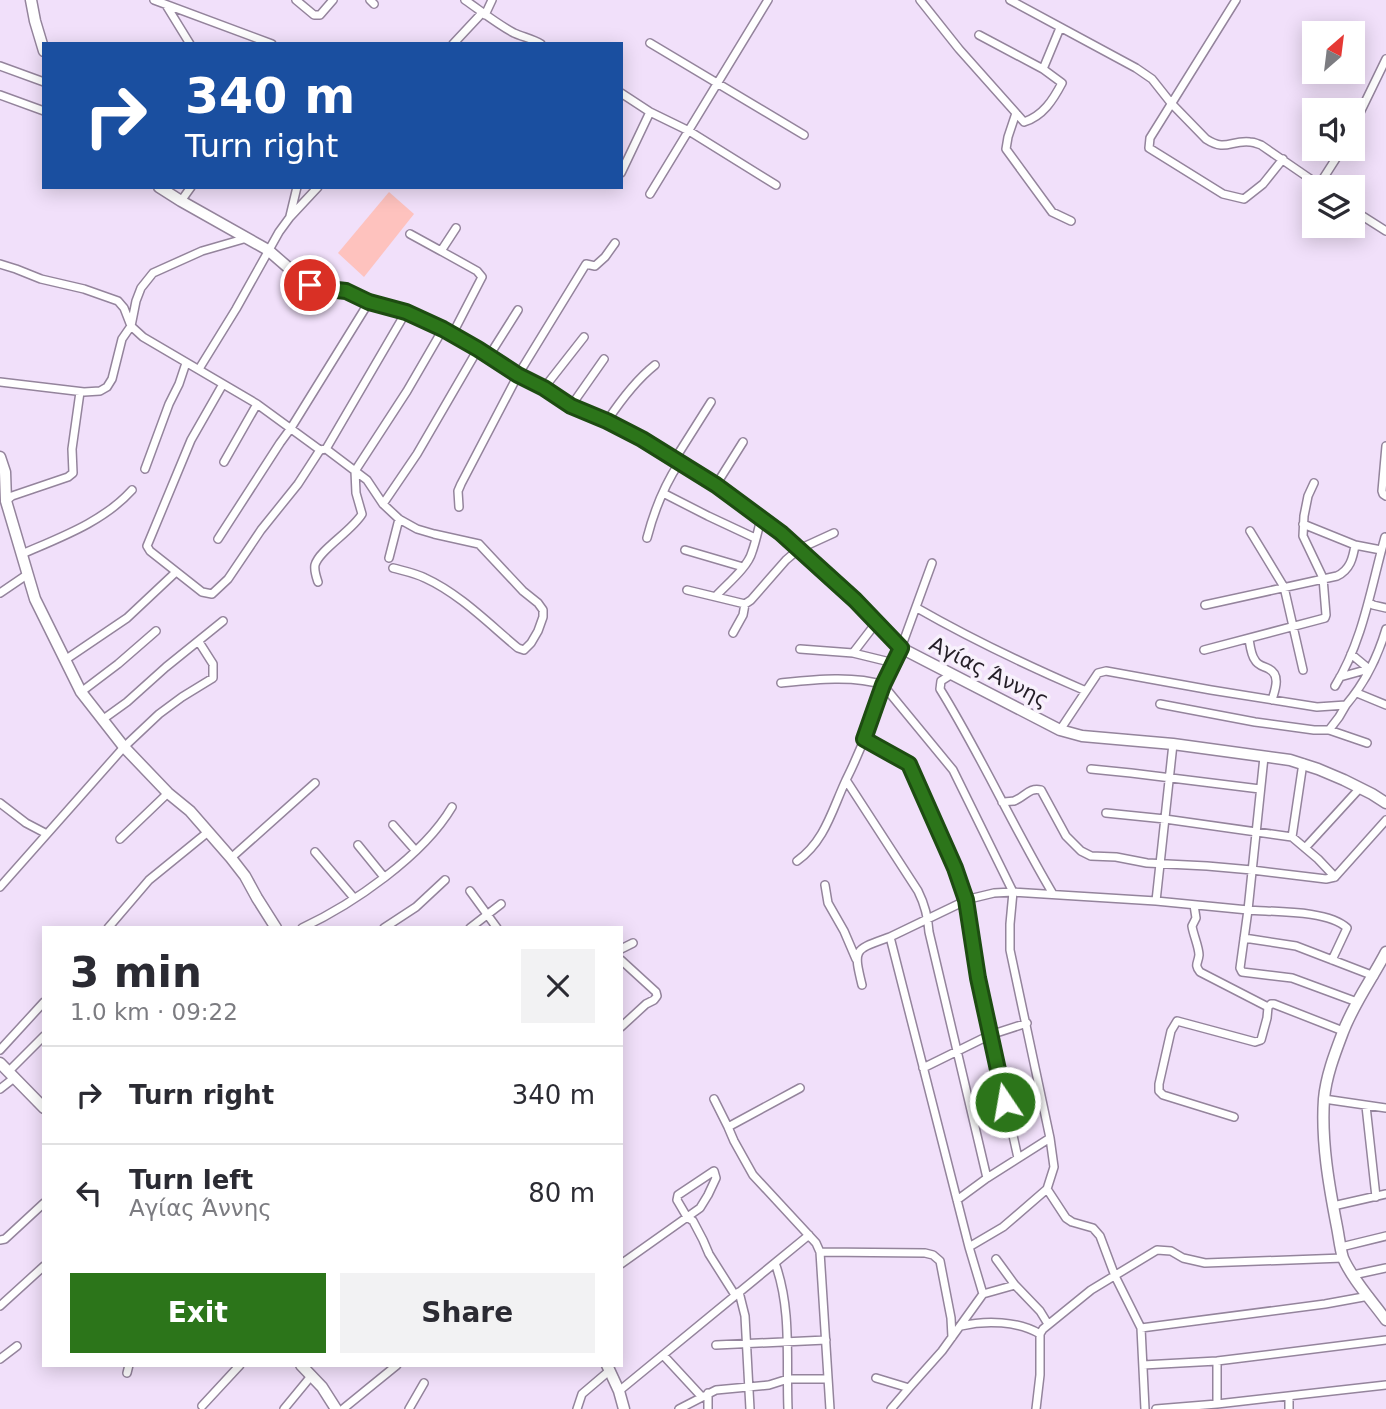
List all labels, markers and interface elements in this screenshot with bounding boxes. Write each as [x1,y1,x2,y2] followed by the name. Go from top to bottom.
[1302,21,1365,84] north arrow
[1302,21,1365,238] map controls
[185,68,355,125] text: 340 m
[70,70,161,161] icon: right
[1302,98,1365,161] button: sound
[185,127,338,165] text: Turn right
[1302,175,1365,238] button: layers
[280,255,340,315] pin
[291,266,329,304] icon: arrive
[925,632,1053,712] street label: Αγίας Άννης
[70,948,202,997] text: 3 min
[521,949,595,1023] button: close
[70,999,238,1025] text: 1.0 km · 09:22
[968,1065,1042,1139] position arrow
[70,1076,108,1114] icon: right
[129,1080,274,1110] text: Turn right
[512,1080,595,1110] text: 340 m
[129,1165,253,1195] text: Turn left
[70,1174,108,1212] icon: left
[528,1178,595,1208] text: 80 m
[129,1195,272,1221] text: Αγίας Άννης
[70,1273,326,1353] button: Exit
[340,1273,595,1353] button: Share

